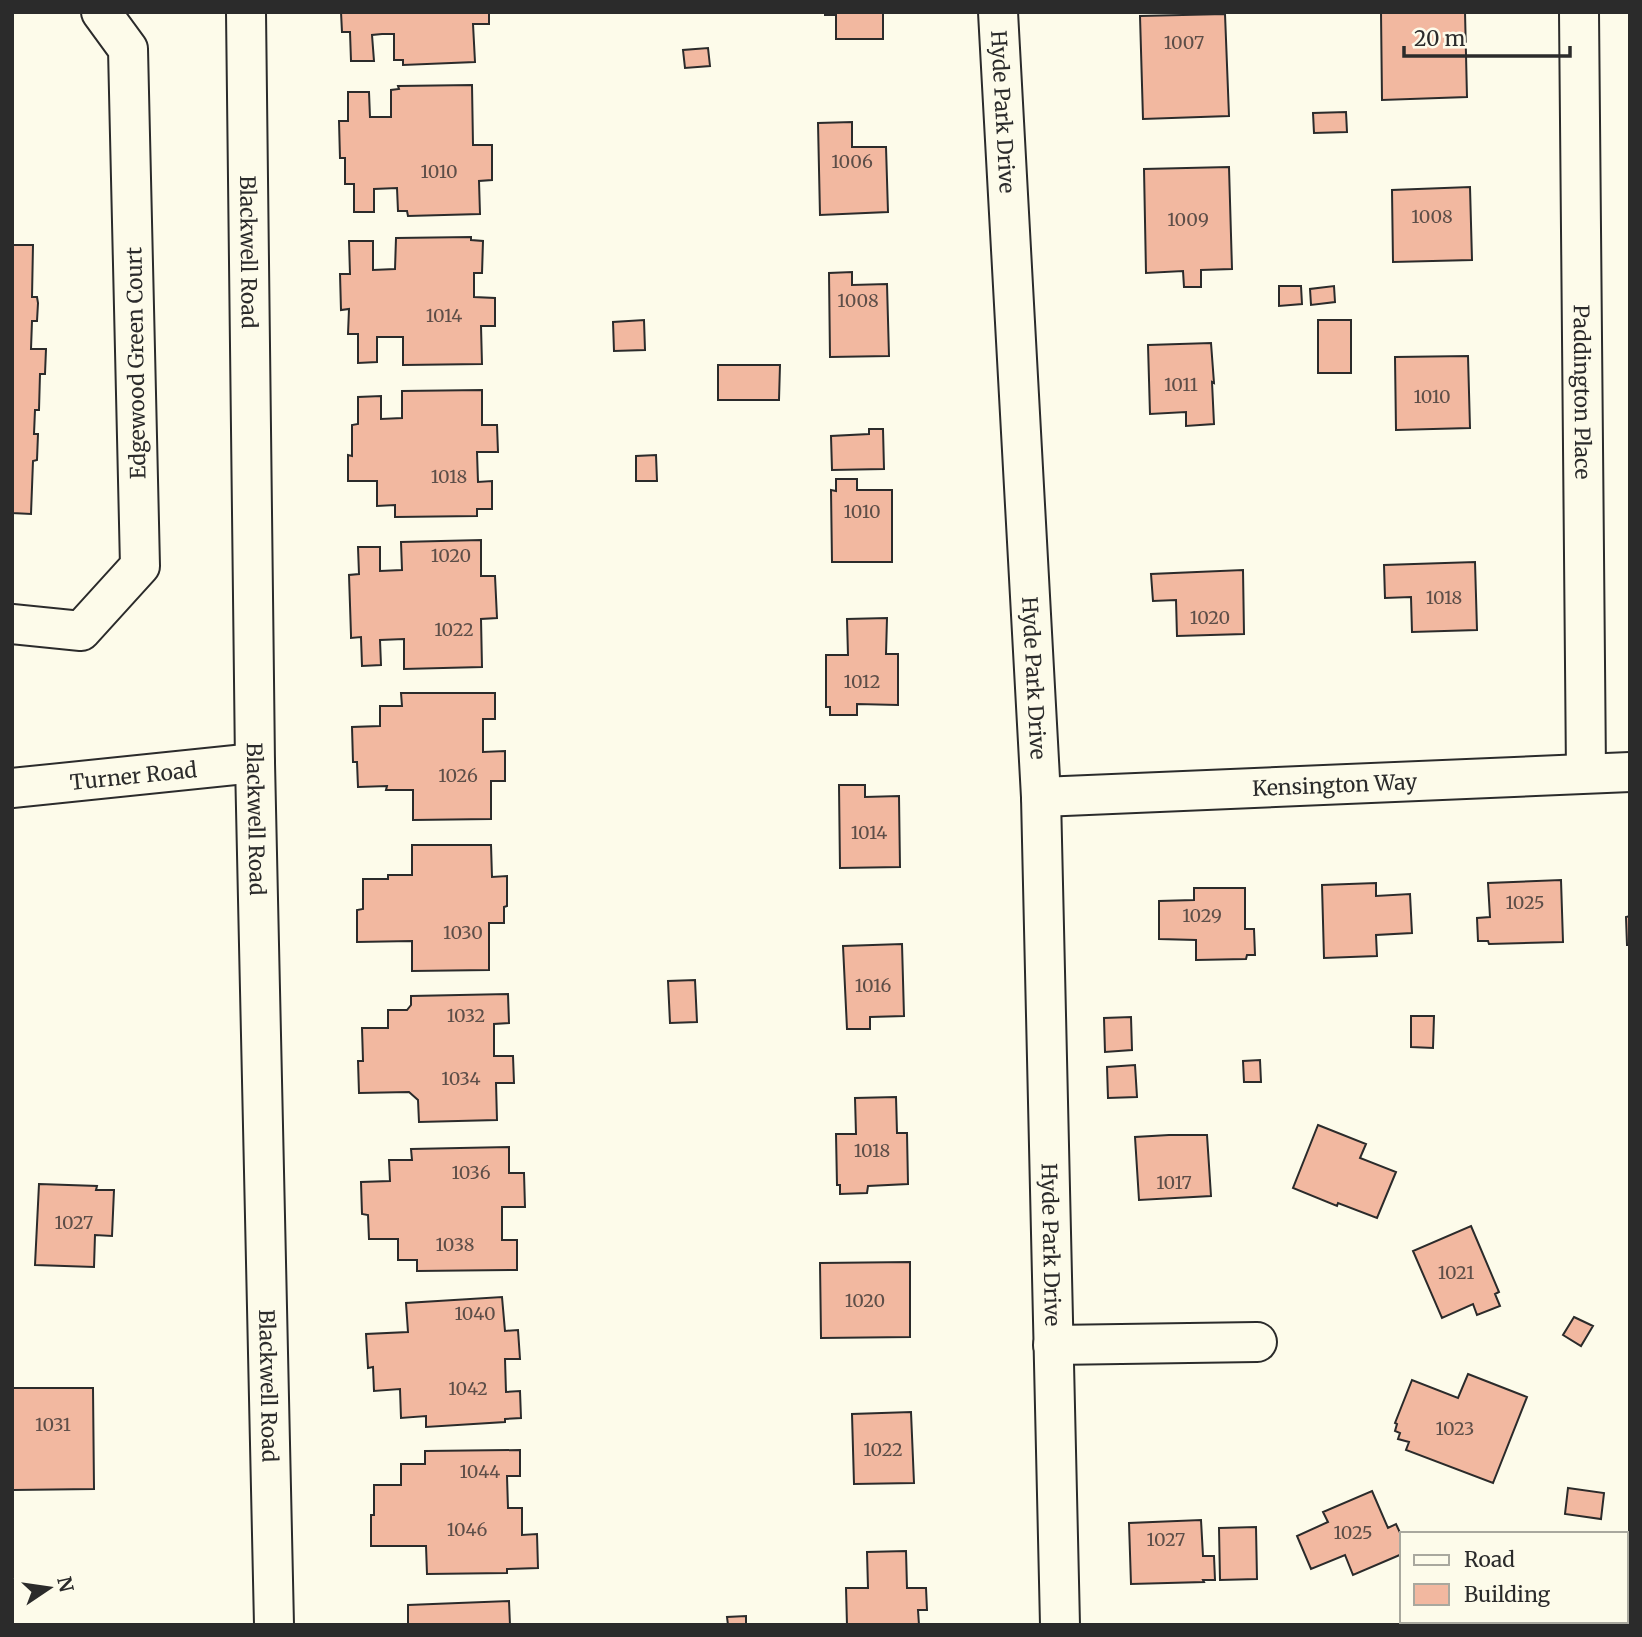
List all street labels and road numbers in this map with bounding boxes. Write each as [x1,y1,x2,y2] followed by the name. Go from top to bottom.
[986,30,1021,194] street label: Hyde Park Drive
[234,175,263,329] street label: Blackwell Road
[120,247,152,479] street label: Edgewood Green Court
[1568,304,1597,480] street label: Paddington Place
[1017,596,1052,760] street label: Hyde Park Drive
[241,742,271,896] street label: Blackwell Road
[69,756,198,795] street label: Turner Road
[1252,768,1419,802] street label: Kensington Way
[1036,1163,1067,1327] street label: Hyde Park Drive
[254,1309,284,1463] street label: Blackwell Road

